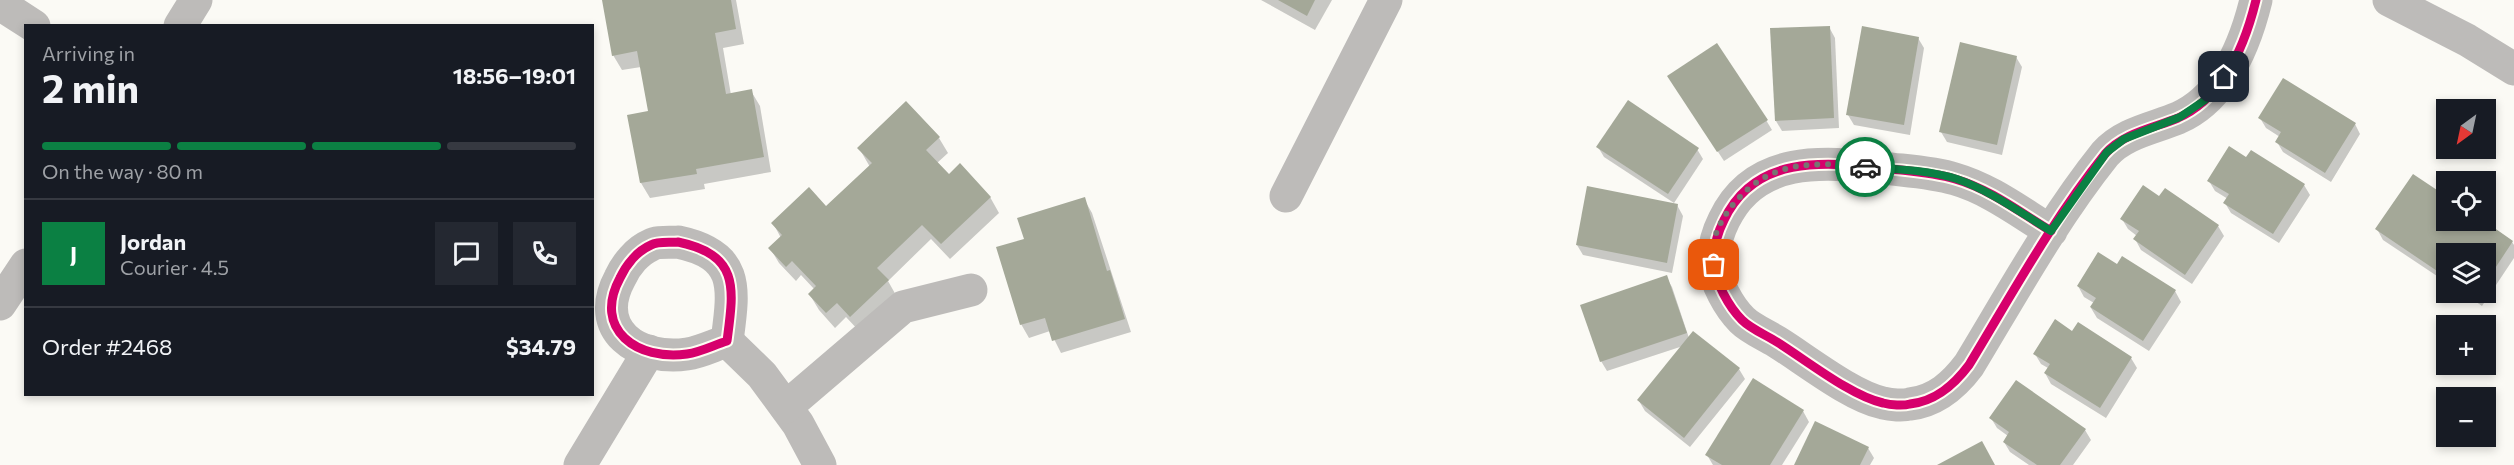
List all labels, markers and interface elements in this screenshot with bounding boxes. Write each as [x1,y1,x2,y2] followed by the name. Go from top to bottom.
[42,41,135,65] text: Arriving in
[2198,51,2249,102] pin
[2207,60,2240,93] icon: home
[453,62,576,89] text: 18:56–19:01
[42,63,139,111] text: 2 min
[2436,99,2496,159] north arrow
[2436,99,2496,447] map controls
[1835,137,1895,197] courier
[1849,151,1882,184] icon: car
[42,159,203,183] text: On the way · 80 m
[2436,171,2496,231] button: locate
[435,222,498,285] button: chat
[513,222,576,285] button: phone
[120,228,186,255] text: Jordan
[1688,239,1739,290] pin
[70,240,77,267] text: J
[2436,243,2496,303] button: layers
[1697,248,1730,281] icon: bag
[120,255,229,279] text: Courier · 4.5
[2436,315,2496,375] button: +
[42,333,172,360] text: Order #2468
[506,333,576,360] text: $34.79
[2436,387,2496,447] button: −

